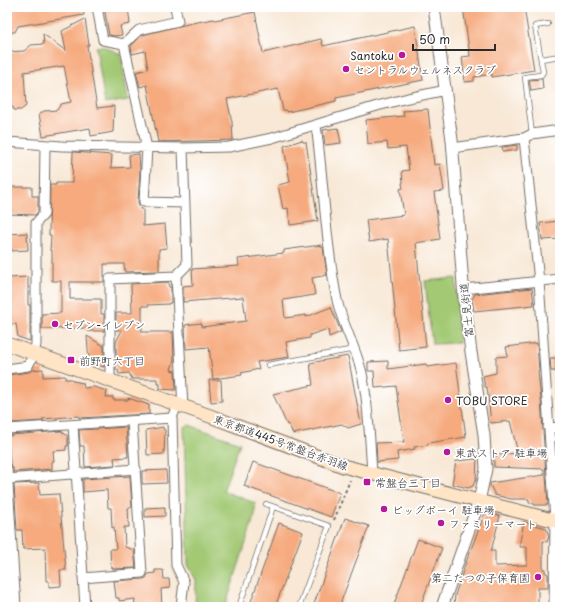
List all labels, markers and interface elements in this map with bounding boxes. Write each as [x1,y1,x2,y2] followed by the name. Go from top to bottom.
[413,26,495,52] scale bar
[419,30,450,48] text: 50 m
[350,47,394,64] place label: Santoku
[397,50,407,60] marker: Santoku
[354,61,496,78] place label: セントラルウェルネスクラブ
[341,64,351,74] marker: セントラルウェルネスクラブ
[455,282,477,338] street label: 富士見街道
[63,316,145,333] place label: セブン-イレブン
[50,319,60,329] marker: セブン-イレブン
[79,352,145,369] place label: 前野町六丁目
[66,355,76,365] marker: 前野町六丁目
[456,392,528,409] place label: TOBU STORE
[443,395,453,405] marker: TOBU STORE
[211,410,351,474] street label: 東京都道445号常盤台赤羽線
[455,444,547,461] place label: 東武ストア 駐車場
[442,447,452,457] marker: 東武ストア 駐車場
[375,474,441,491] place label: 常盤台三丁目
[362,477,372,487] marker: 常盤台三丁目
[392,501,495,518] place label: ビッグボーイ 駐車場
[379,504,389,514] marker: ビッグボーイ 駐車場
[449,515,537,532] place label: ファミリーマート
[436,518,446,528] marker: ファミリーマート
[431,569,530,586] place label: 第二たつの子保育園
[533,572,543,582] marker: 第二たつの子保育園

